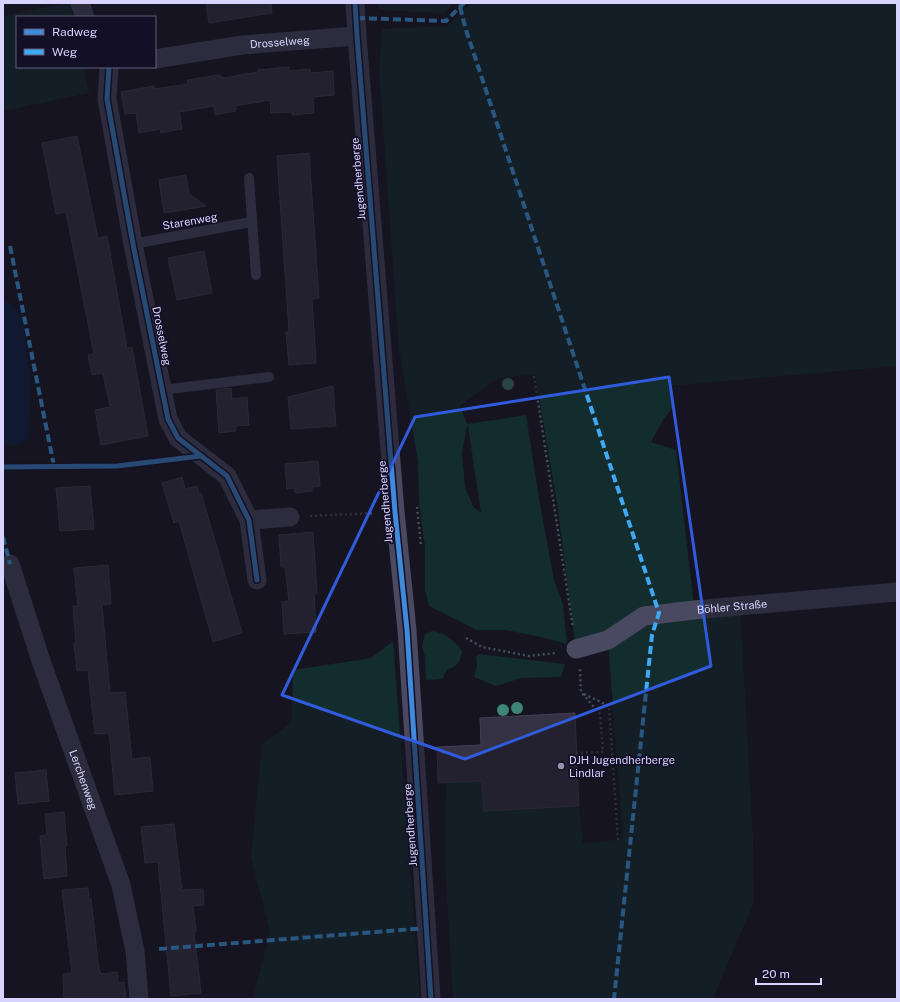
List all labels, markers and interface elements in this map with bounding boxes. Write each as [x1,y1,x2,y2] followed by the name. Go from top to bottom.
[16,16,156,68] legend
[52,25,97,39] text: Radweg
[249,34,310,50] street label: Drosselweg
[52,45,77,59] text: Weg
[348,137,368,221] street label: Jugendherberge
[162,210,219,232] street label: Starenweg
[150,305,174,367] street label: Drosselweg
[375,460,395,544] street label: Jugendherberge
[696,598,768,616] street label: Böhler Straße
[67,748,100,812] street label: Lerchenweg
[569,754,675,779] place label: DJH Jugendherberge Lindlar
[556,761,566,771] marker: DJH Jugendherberge Lindlar
[401,783,419,867] street label: Jugendherberge
[756,960,821,986] scale bar
[762,967,790,981] text: 20 m

